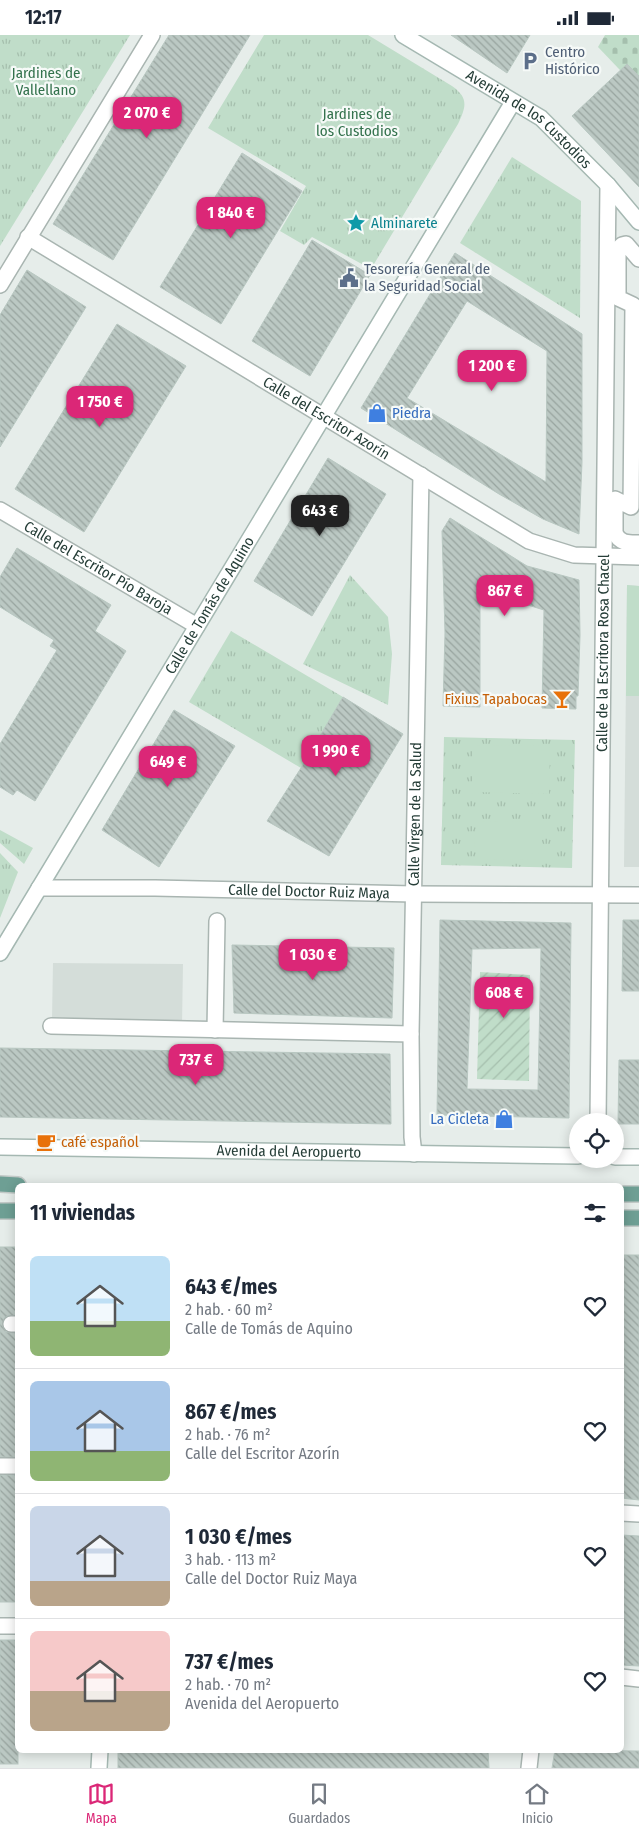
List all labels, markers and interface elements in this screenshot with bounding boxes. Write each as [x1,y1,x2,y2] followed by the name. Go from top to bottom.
[25,6,62,29] text: 12:17
[545,43,600,78] place label: Centro Histórico
[519,50,541,72] parking icon: Centro Histórico
[12,64,80,99] park label: Jardines de Vallellano
[463,66,595,172] street label: Avenida de los Custodios
[101,97,193,139] pin: 2 070 €
[124,103,170,122] text: 2 070 €
[316,105,398,140] park label: Jardines de los Custodios
[185,197,277,239] pin: 1 840 €
[207,203,255,222] text: 1 840 €
[345,212,367,234] place icon: Alminarete
[371,214,438,232] place label: Alminarete
[364,260,490,295] place label: Tesorería General de la Seguridad Social
[338,267,360,289] public building icon: Tesorería General de la Seguridad Social
[446,349,538,392] pin: 1 200 €
[469,356,515,375] text: 1 200 €
[260,373,393,463] street label: Calle del Escritor Azorín
[54,385,146,428] pin: 1 750 €
[77,392,123,411] text: 1 750 €
[366,402,388,424] shop icon: Piedra
[392,404,431,422] place label: Piedra
[285,495,355,537] pin: 643 €
[302,501,338,520] text: 643 €
[21,517,176,619] street label: Calle del Escritor Pío Baroja
[161,533,258,677] street label: Calle de Tomás de Aquino
[593,554,613,752] street label: Calle de la Escritora Rosa Chacel
[470,575,540,617] pin: 867 €
[487,581,523,600] text: 867 €
[551,688,573,710] bar icon: Fixius Tapabocas
[444,690,547,708] place label: Fixius Tapabocas
[290,735,382,777] pin: 1 990 €
[312,741,360,760] text: 1 990 €
[405,742,425,886] street label: Calle Virgen de la Salud
[133,745,203,788] pin: 649 €
[150,752,186,771] text: 649 €
[228,881,390,902] street label: Calle del Doctor Ruiz Maya
[267,939,359,981] pin: 1 030 €
[290,945,336,964] text: 1 030 €
[469,977,539,1019] pin: 608 €
[485,983,523,1002] text: 608 €
[161,1043,231,1086] pin: 737 €
[180,1050,213,1069] text: 737 €
[493,1108,515,1130] shop icon: La Cicleta
[430,1110,489,1128] place label: La Cicleta
[569,1113,624,1168] map controls
[569,1113,624,1168] button: locate
[35,1131,57,1153] cafe icon: café español
[61,1133,139,1151] place label: café español
[217,1141,362,1162] street label: Avenida del Aeropuerto
[581,1199,609,1227] icon: filters
[30,1200,135,1226] text: 11 viviendas
[185,1274,277,1300] text: 643 €/mes
[70,1276,130,1336] icon: home
[581,1292,609,1320] icon: heart
[185,1300,273,1319] text: 2 hab. · 60 m²
[185,1319,353,1338] text: Calle de Tomás de Aquino
[185,1399,276,1425] text: 867 €/mes
[70,1401,130,1461] icon: home
[581,1417,609,1445] icon: heart
[185,1425,271,1444] text: 2 hab. · 76 m²
[185,1444,340,1463] text: Calle del Escritor Azorín
[185,1524,292,1550] text: 1 030 €/mes
[70,1526,130,1586] icon: home
[581,1542,609,1570] icon: heart
[185,1550,276,1569] text: 3 hab. · 113 m²
[185,1569,357,1588] text: Calle del Doctor Ruiz Maya
[185,1649,273,1675] text: 737 €/mes
[70,1651,130,1711] icon: home
[581,1667,609,1695] icon: heart
[185,1675,271,1694] text: 2 hab. · 70 m²
[185,1694,339,1713] text: Avenida del Aeropuerto
[86,1780,117,1827] tab: Mapa
[288,1780,350,1827] tab: Guardados
[522,1780,553,1827] tab: Inicio

